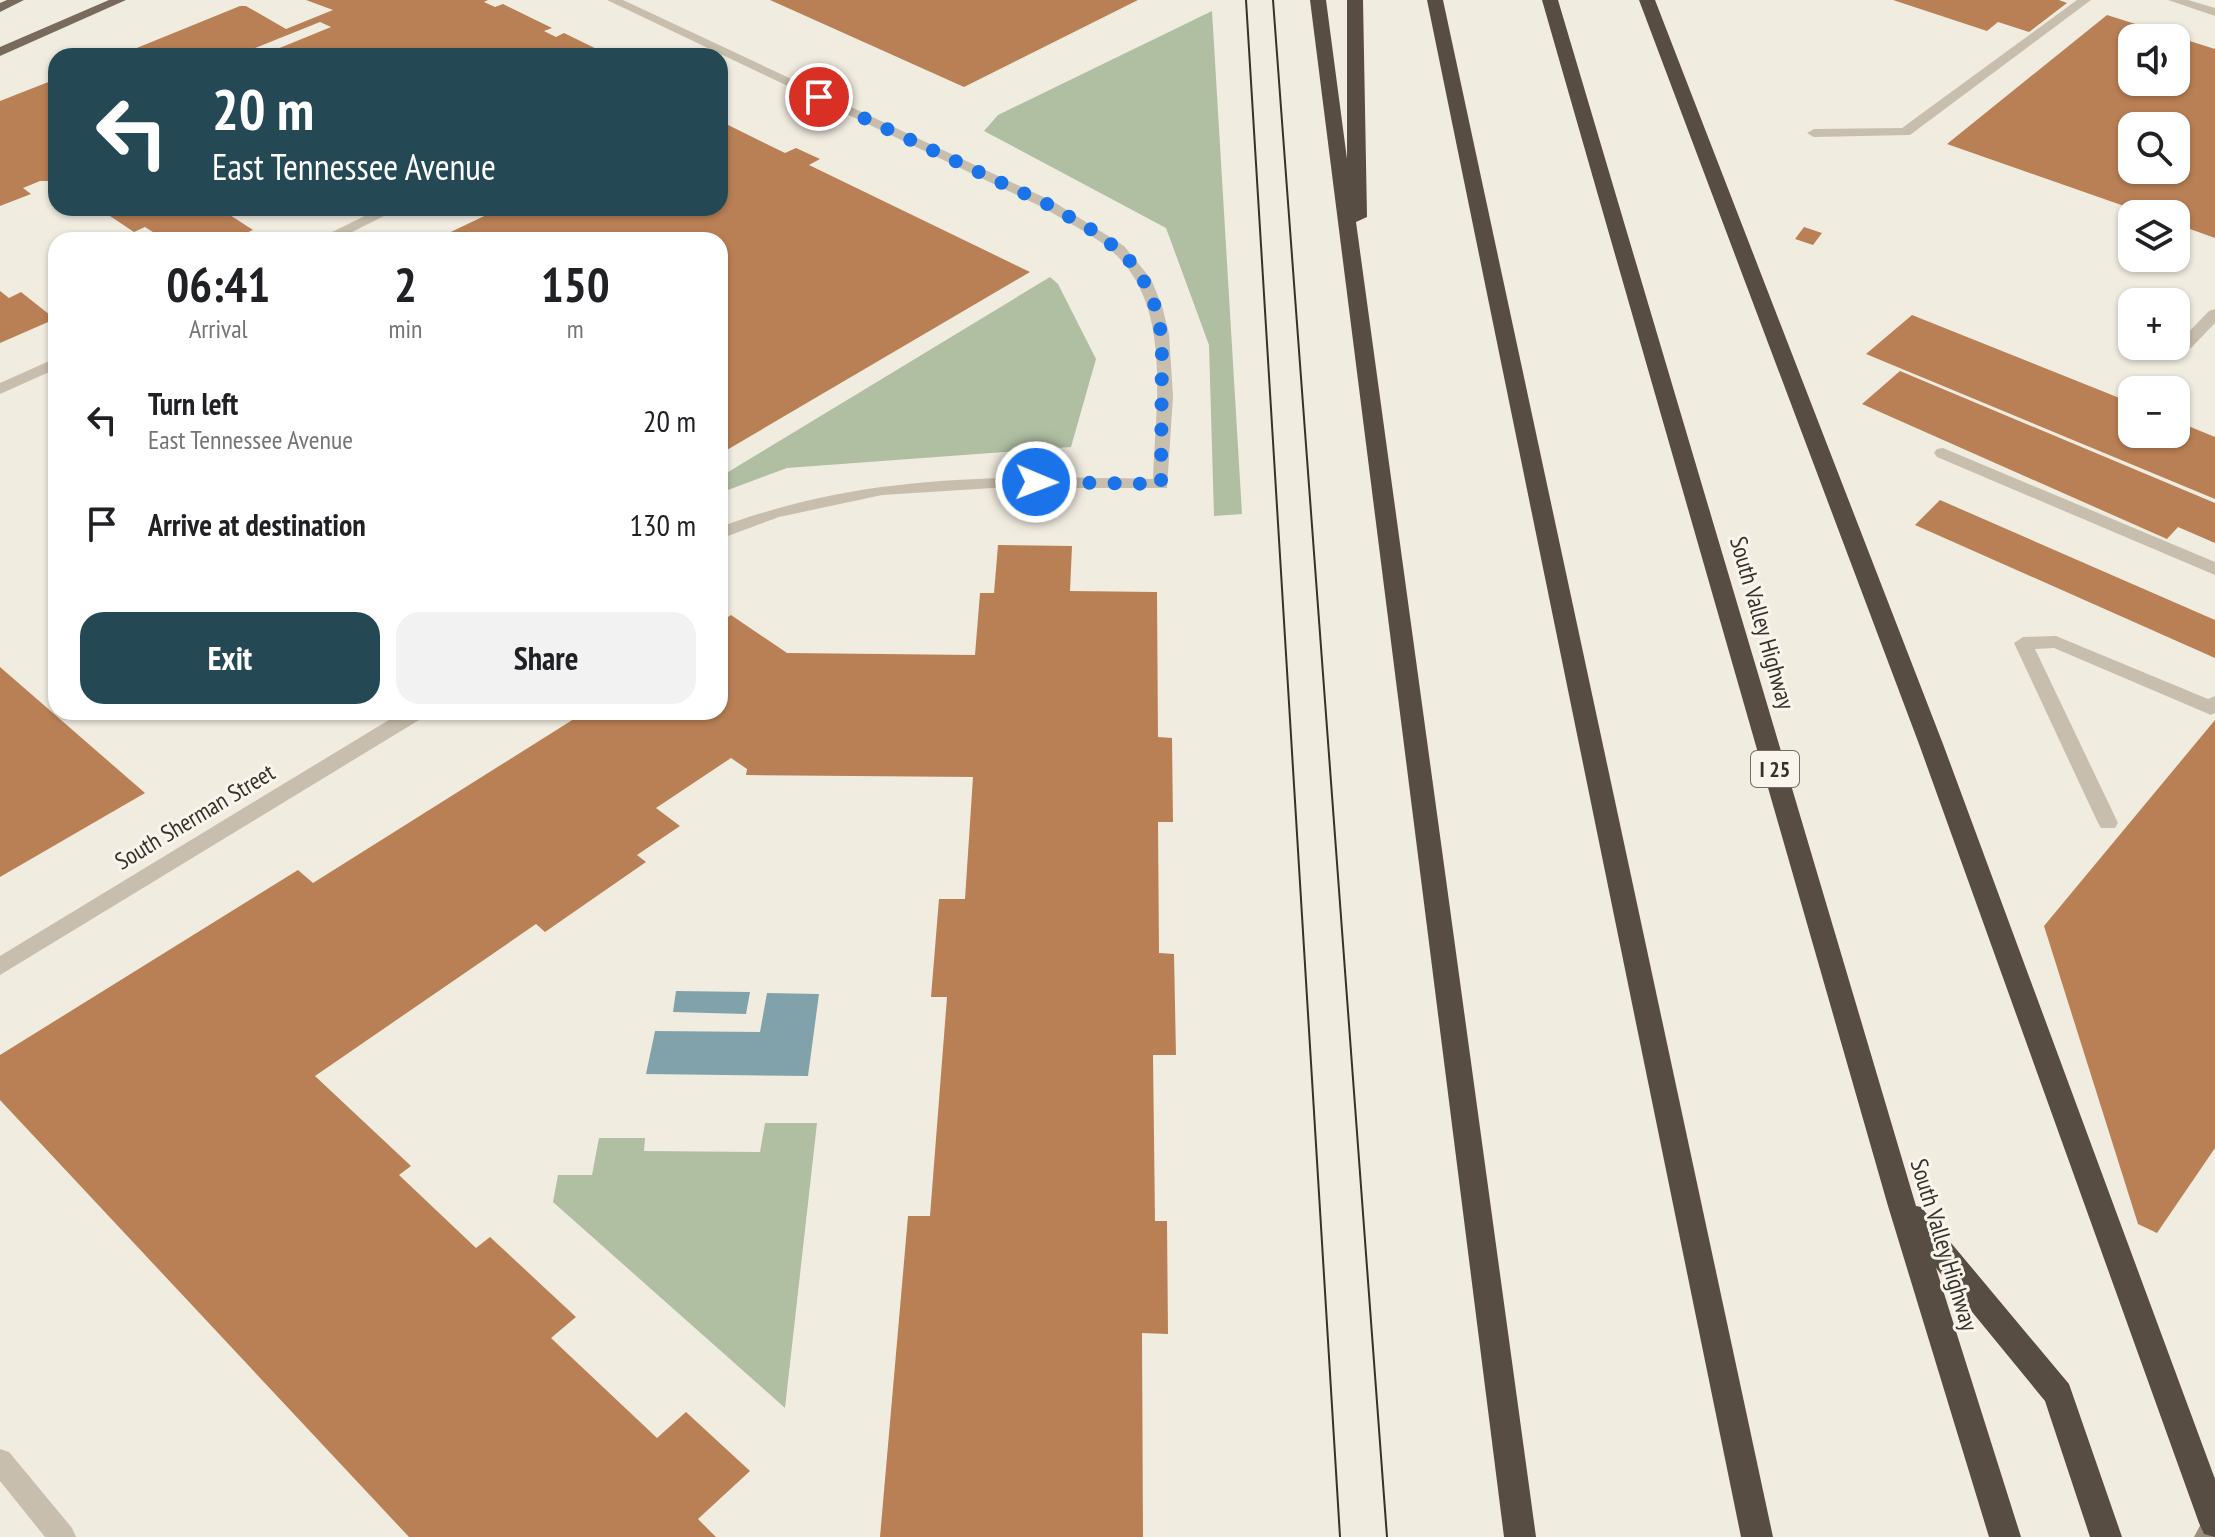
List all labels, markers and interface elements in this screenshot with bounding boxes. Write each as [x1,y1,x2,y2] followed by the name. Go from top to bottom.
[2118,24,2190,448] map controls
[2118,24,2190,96] button: sound
[785,63,853,131] pin
[212,73,314,145] text: 20 m
[797,75,841,119] icon: arrive
[80,80,184,184] icon: left
[2118,112,2190,184] button: search
[212,143,496,190] text: East Tennessee Avenue
[2118,200,2190,272] button: layers
[166,253,270,315] text: 06:41
[394,253,417,315] text: 2
[541,253,610,315] text: 150
[2118,288,2190,360] button: +
[189,312,248,345] text: Arrival
[388,312,422,345] text: min
[567,312,584,345] text: m
[2118,376,2190,448] button: −
[148,384,238,423] text: Turn left
[80,398,124,442] icon: left
[643,401,696,440] text: 20 m
[148,423,353,456] text: East Tennessee Avenue
[994,440,1078,524] position arrow
[80,502,124,546] icon: arrive
[148,505,366,544] text: Arrive at destination
[630,505,696,544] text: 130 m
[1723,533,1802,713] street label: South Valley Highway
[80,612,380,704] button: Exit
[396,612,696,704] button: Share
[1751,751,1799,787] road number: I 25
[109,756,281,877] street label: South Sherman Street
[1904,1155,1985,1335] street label: South Valley Highway

